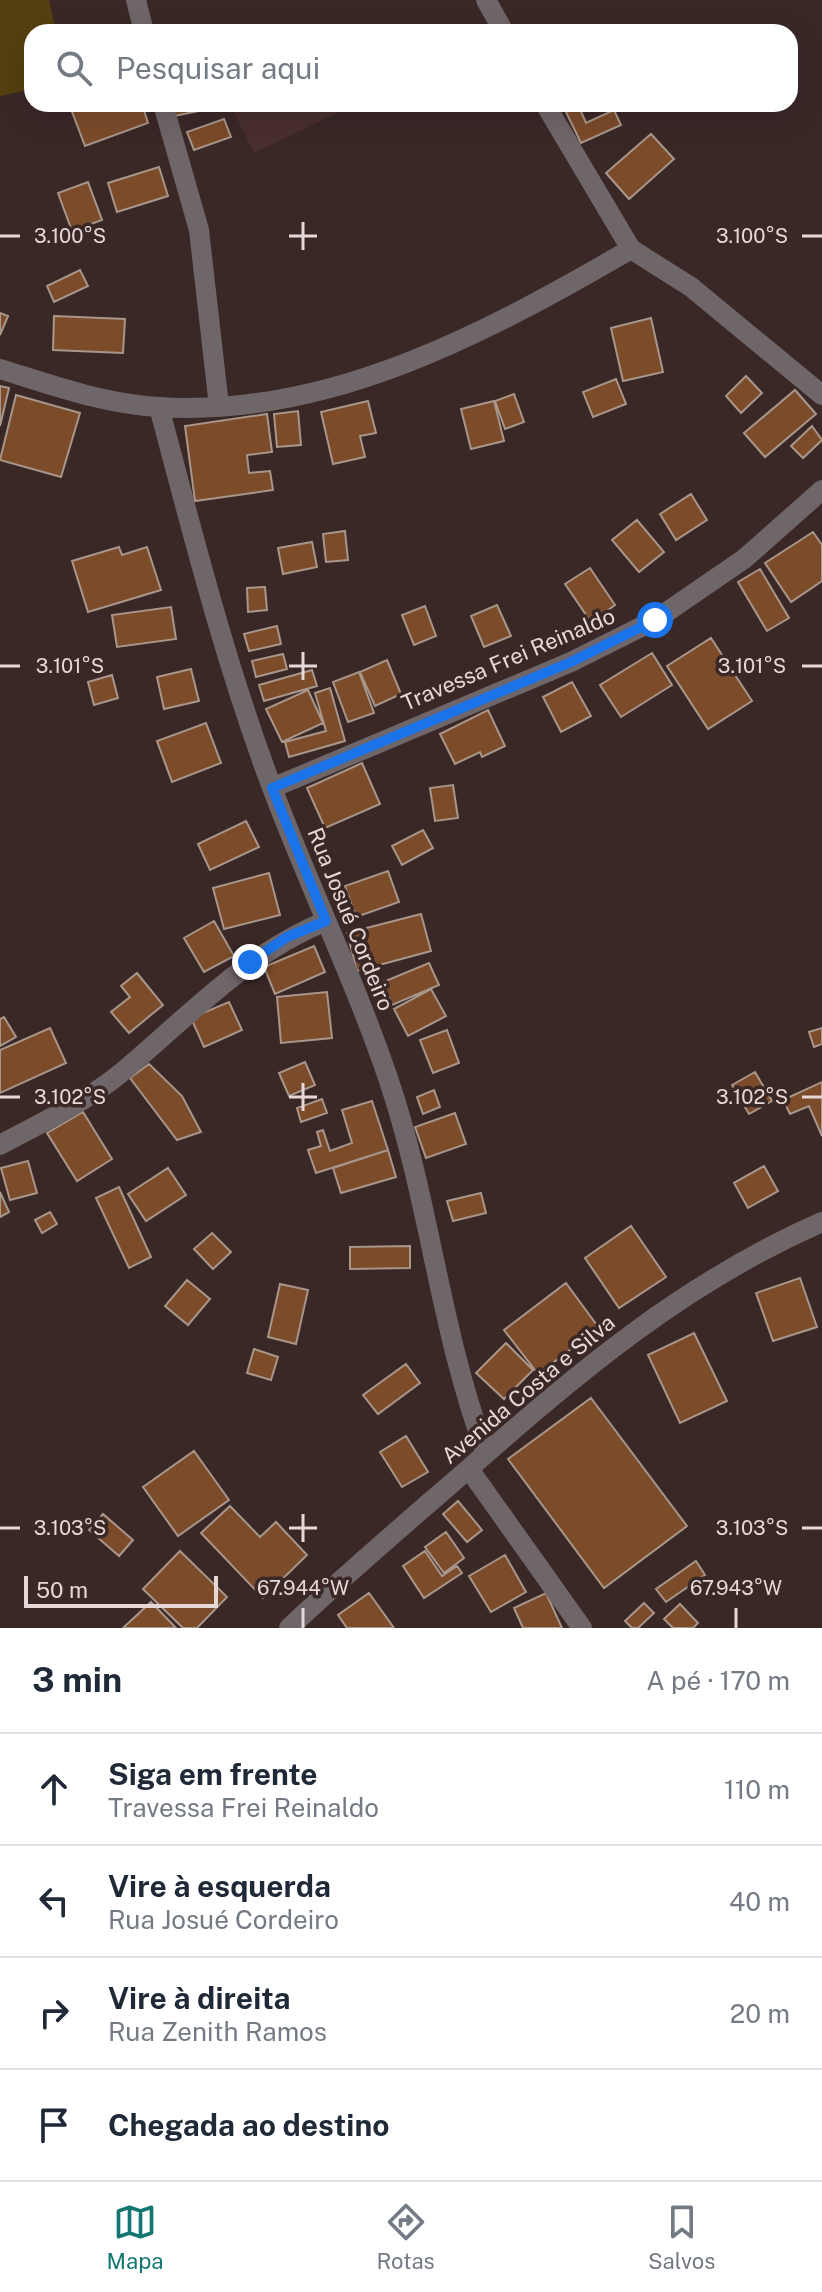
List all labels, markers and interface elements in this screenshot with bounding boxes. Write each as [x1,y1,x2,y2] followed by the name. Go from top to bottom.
[24,24,798,112] search box
[52,46,96,90] icon: search
[116,50,320,86] text: Pesquisar aqui
[34,224,106,248] text: 3.100°S
[716,224,788,248] text: 3.100°S
[397,602,619,716] street label: Travessa Frei Reinaldo
[637,602,673,638] route start
[36,654,104,678] text: 3.101°S
[718,654,786,678] text: 3.101°S
[302,824,400,1014] street label: Rua Josué Cordeiro
[232,944,268,980] route end
[34,1085,106,1109] text: 3.102°S
[716,1085,788,1109] text: 3.102°S
[436,1309,620,1469] street label: Avenida Costa e Silva
[34,1516,106,1540] text: 3.103°S
[716,1516,788,1540] text: 3.103°S
[24,1572,218,1608] scale bar
[257,1576,349,1600] text: 67.944°W
[690,1576,782,1600] text: 67.943°W
[36,1577,88,1603] text: 50 m
[32,1660,122,1700] text: 3 min
[646,1665,790,1696] text: A pé · 170 m
[108,1756,318,1792] text: Siga em frente
[32,1767,76,1811] icon: ahead
[724,1774,790,1805] text: 110 m
[108,1792,379,1823] text: Travessa Frei Reinaldo
[108,1868,331,1904] text: Vire à esquerda
[32,1879,76,1923] icon: left
[729,1886,790,1917] text: 40 m
[108,1904,339,1935] text: Rua Josué Cordeiro
[108,1980,291,2016] text: Vire à direita
[32,1991,76,2035] icon: right
[730,1998,790,2029] text: 20 m
[108,2016,327,2047] text: Rua Zenith Ramos
[32,2103,76,2147] icon: arrive
[108,2107,389,2143] text: Chegada ao destino
[107,2200,163,2274] tab: Mapa
[377,2200,435,2274] tab: Rotas
[648,2200,715,2274] tab: Salvos

